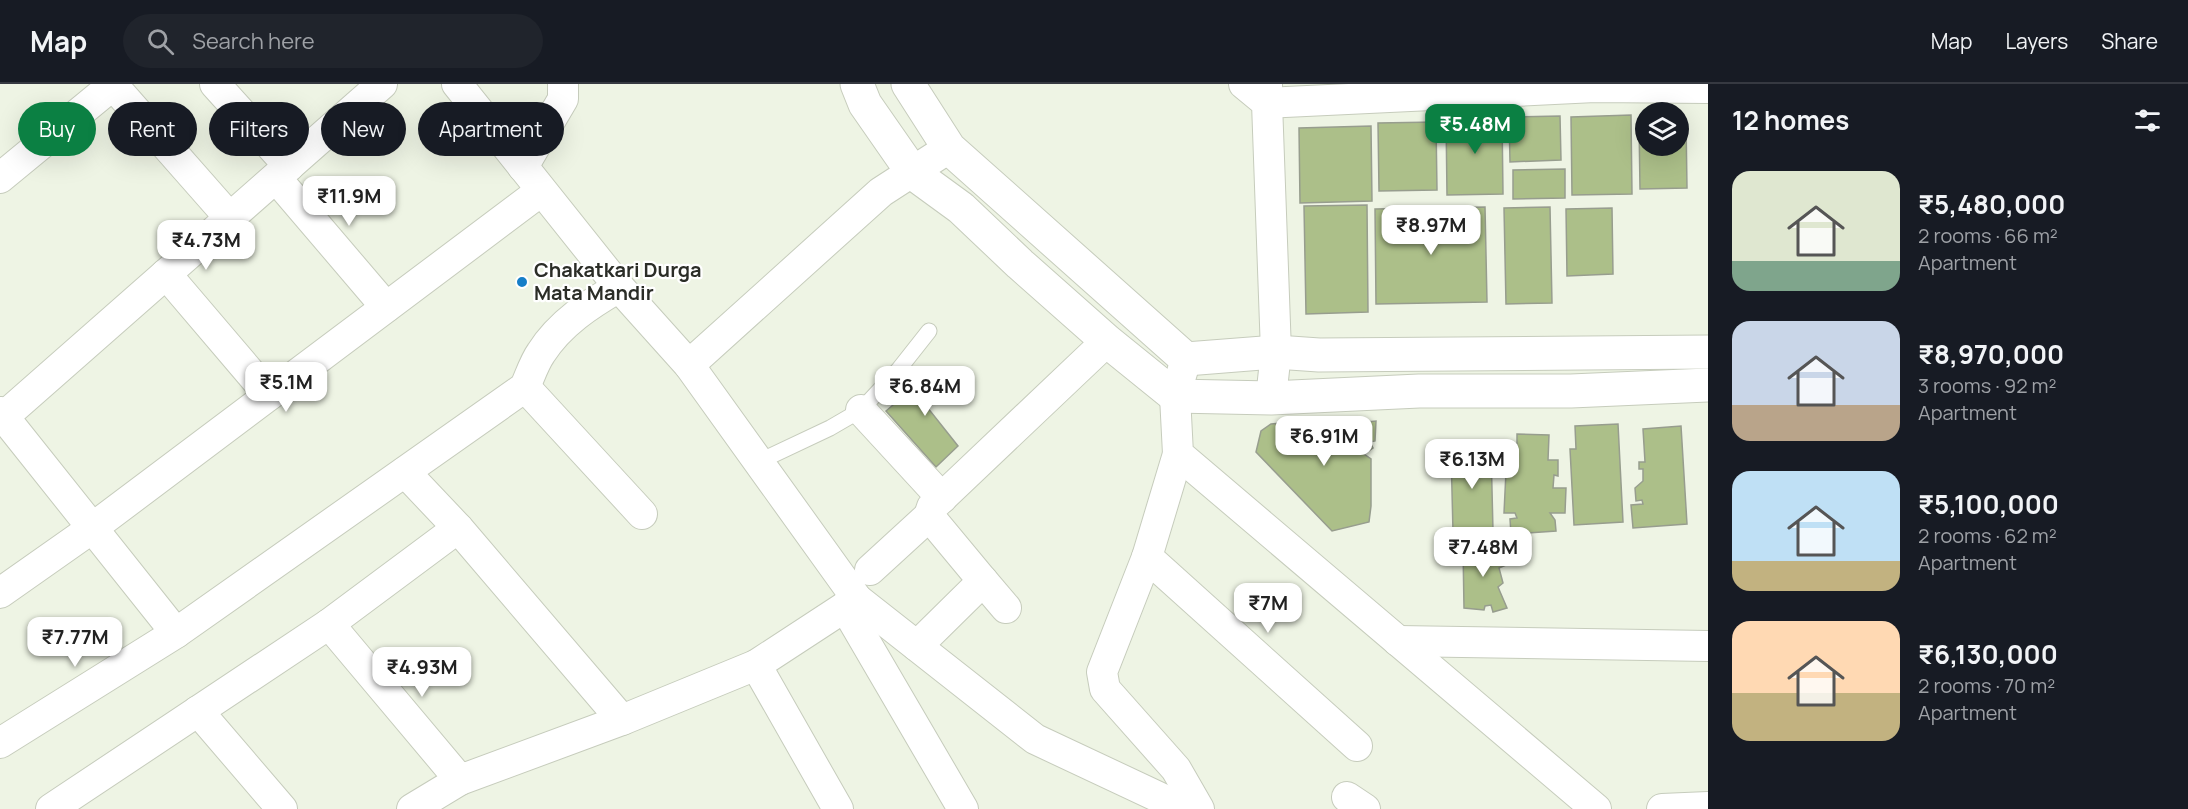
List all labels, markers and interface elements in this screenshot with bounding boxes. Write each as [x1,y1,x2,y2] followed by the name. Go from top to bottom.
[123,14,543,68] search box
[30,22,87,60] text: Map
[144,25,177,58] icon: search
[192,26,315,56] text: Search here
[1931,27,1972,55] text: Map
[2005,27,2068,55] text: Layers
[2101,27,2158,55] text: Share
[18,102,96,156] chip: Buy
[108,102,197,156] chip: Rent
[209,102,309,156] chip: Filters
[321,102,406,156] chip: New
[418,102,564,156] chip: Apartment
[1635,102,1689,156] map controls
[1635,102,1689,156] button: layers
[1732,102,1849,138] text: 12 homes
[1426,104,1524,155] pin: ₹5.48M
[2131,104,2164,137] icon: filters
[1439,110,1511,137] text: ₹5.48M
[300,176,398,227] pin: ₹11.9M
[317,182,381,209] text: ₹11.9M
[1918,186,2065,222] text: ₹5,480,000
[1780,195,1852,267] icon: home
[1382,205,1480,256] pin: ₹8.97M
[1396,211,1466,238] text: ₹8.97M
[157,220,255,271] pin: ₹4.73M
[1918,222,2058,249] text: 2 rooms · 66 m²
[171,226,241,253] text: ₹4.73M
[1918,249,2017,276] text: Apartment
[534,256,702,306] place label: Chakatkari Durga Mata Mandir
[515,275,529,289] marker: Chakatkari Durga Mata Mandir
[1918,336,2064,372] text: ₹8,970,000
[1780,345,1852,417] icon: home
[244,362,328,413] pin: ₹5.1M
[876,366,974,417] pin: ₹6.84M
[259,368,313,395] text: ₹5.1M
[889,372,961,399] text: ₹6.84M
[1918,372,2057,399] text: 3 rooms · 92 m²
[1918,399,2017,426] text: Apartment
[1275,416,1373,467] pin: ₹6.91M
[1289,422,1359,449] text: ₹6.91M
[1423,439,1521,490] pin: ₹6.13M
[1439,445,1505,472] text: ₹6.13M
[1918,486,2059,522] text: ₹5,100,000
[1780,495,1852,567] icon: home
[1918,522,2057,549] text: 2 rooms · 62 m²
[1434,527,1532,578] pin: ₹7.48M
[1448,533,1518,560] text: ₹7.48M
[1918,549,2017,576] text: Apartment
[1239,583,1297,634] pin: ₹7M
[1248,589,1288,616] text: ₹7M
[26,617,124,668] pin: ₹7.77M
[41,623,109,650] text: ₹7.77M
[1918,636,2058,672] text: ₹6,130,000
[1780,645,1852,717] icon: home
[373,647,471,698] pin: ₹4.93M
[386,653,458,680] text: ₹4.93M
[1918,672,2055,699] text: 2 rooms · 70 m²
[1918,699,2017,726] text: Apartment

